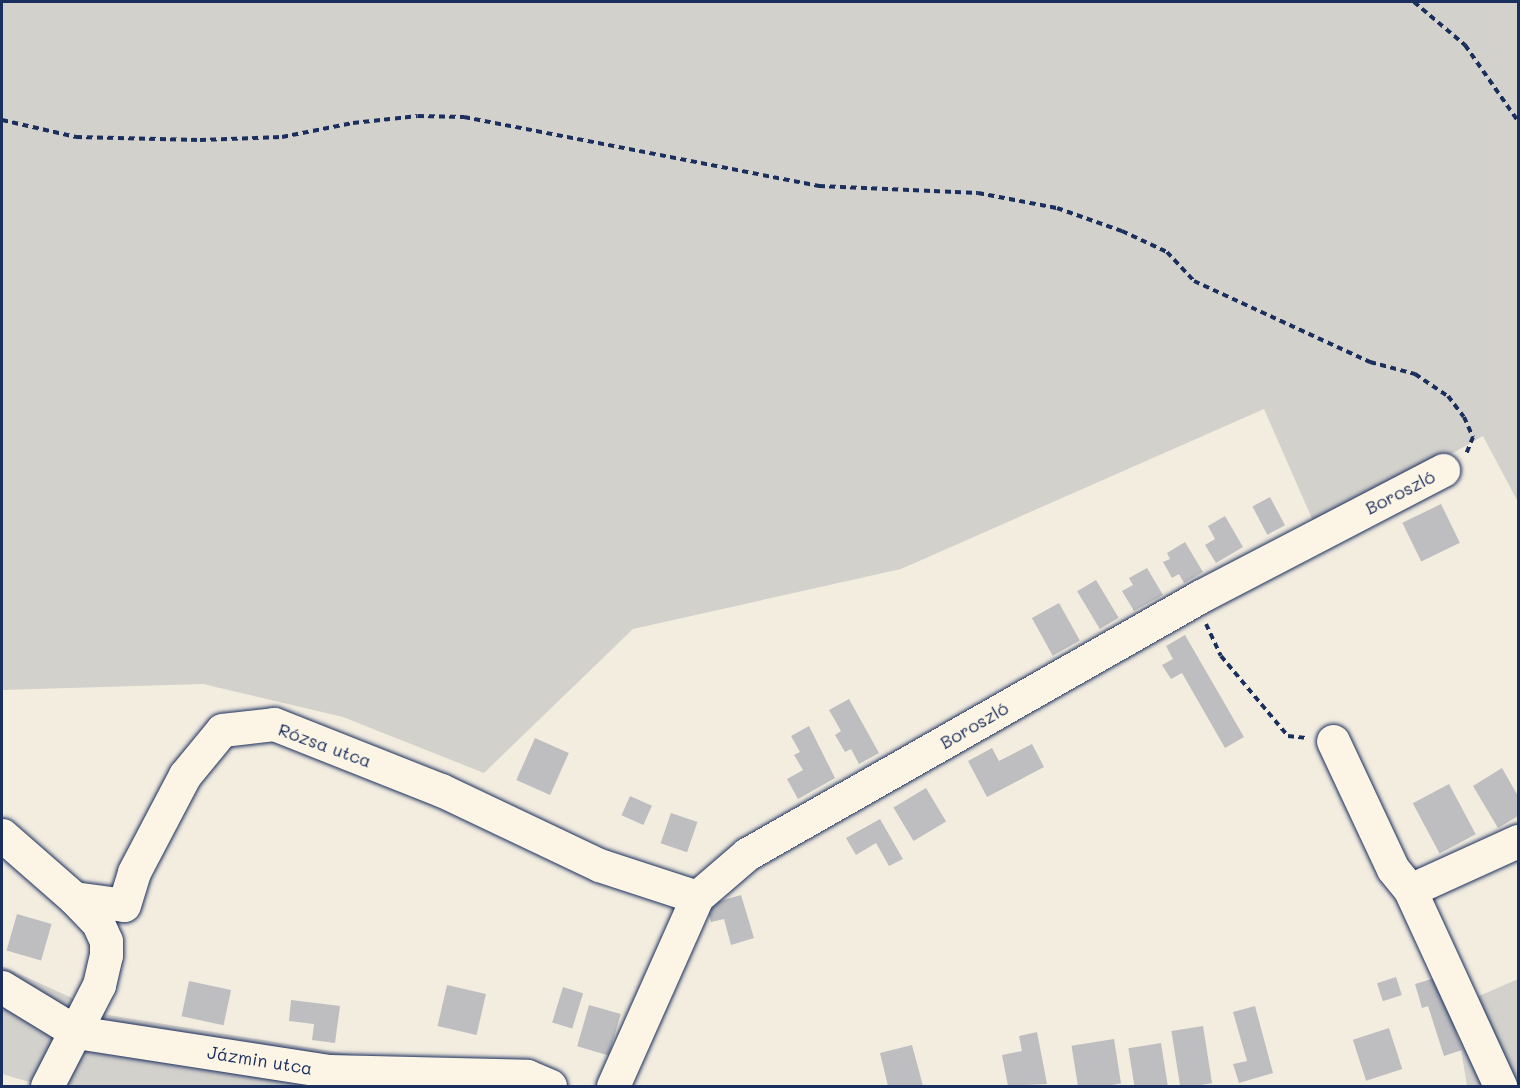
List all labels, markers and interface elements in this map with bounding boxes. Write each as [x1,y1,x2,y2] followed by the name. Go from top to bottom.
[1361,465,1439,519] street label: Boroszló
[936,697,1012,753] street label: Boroszló
[275,718,375,772] street label: Rózsa utca
[206,1041,314,1079] street label: Jázmin utca

